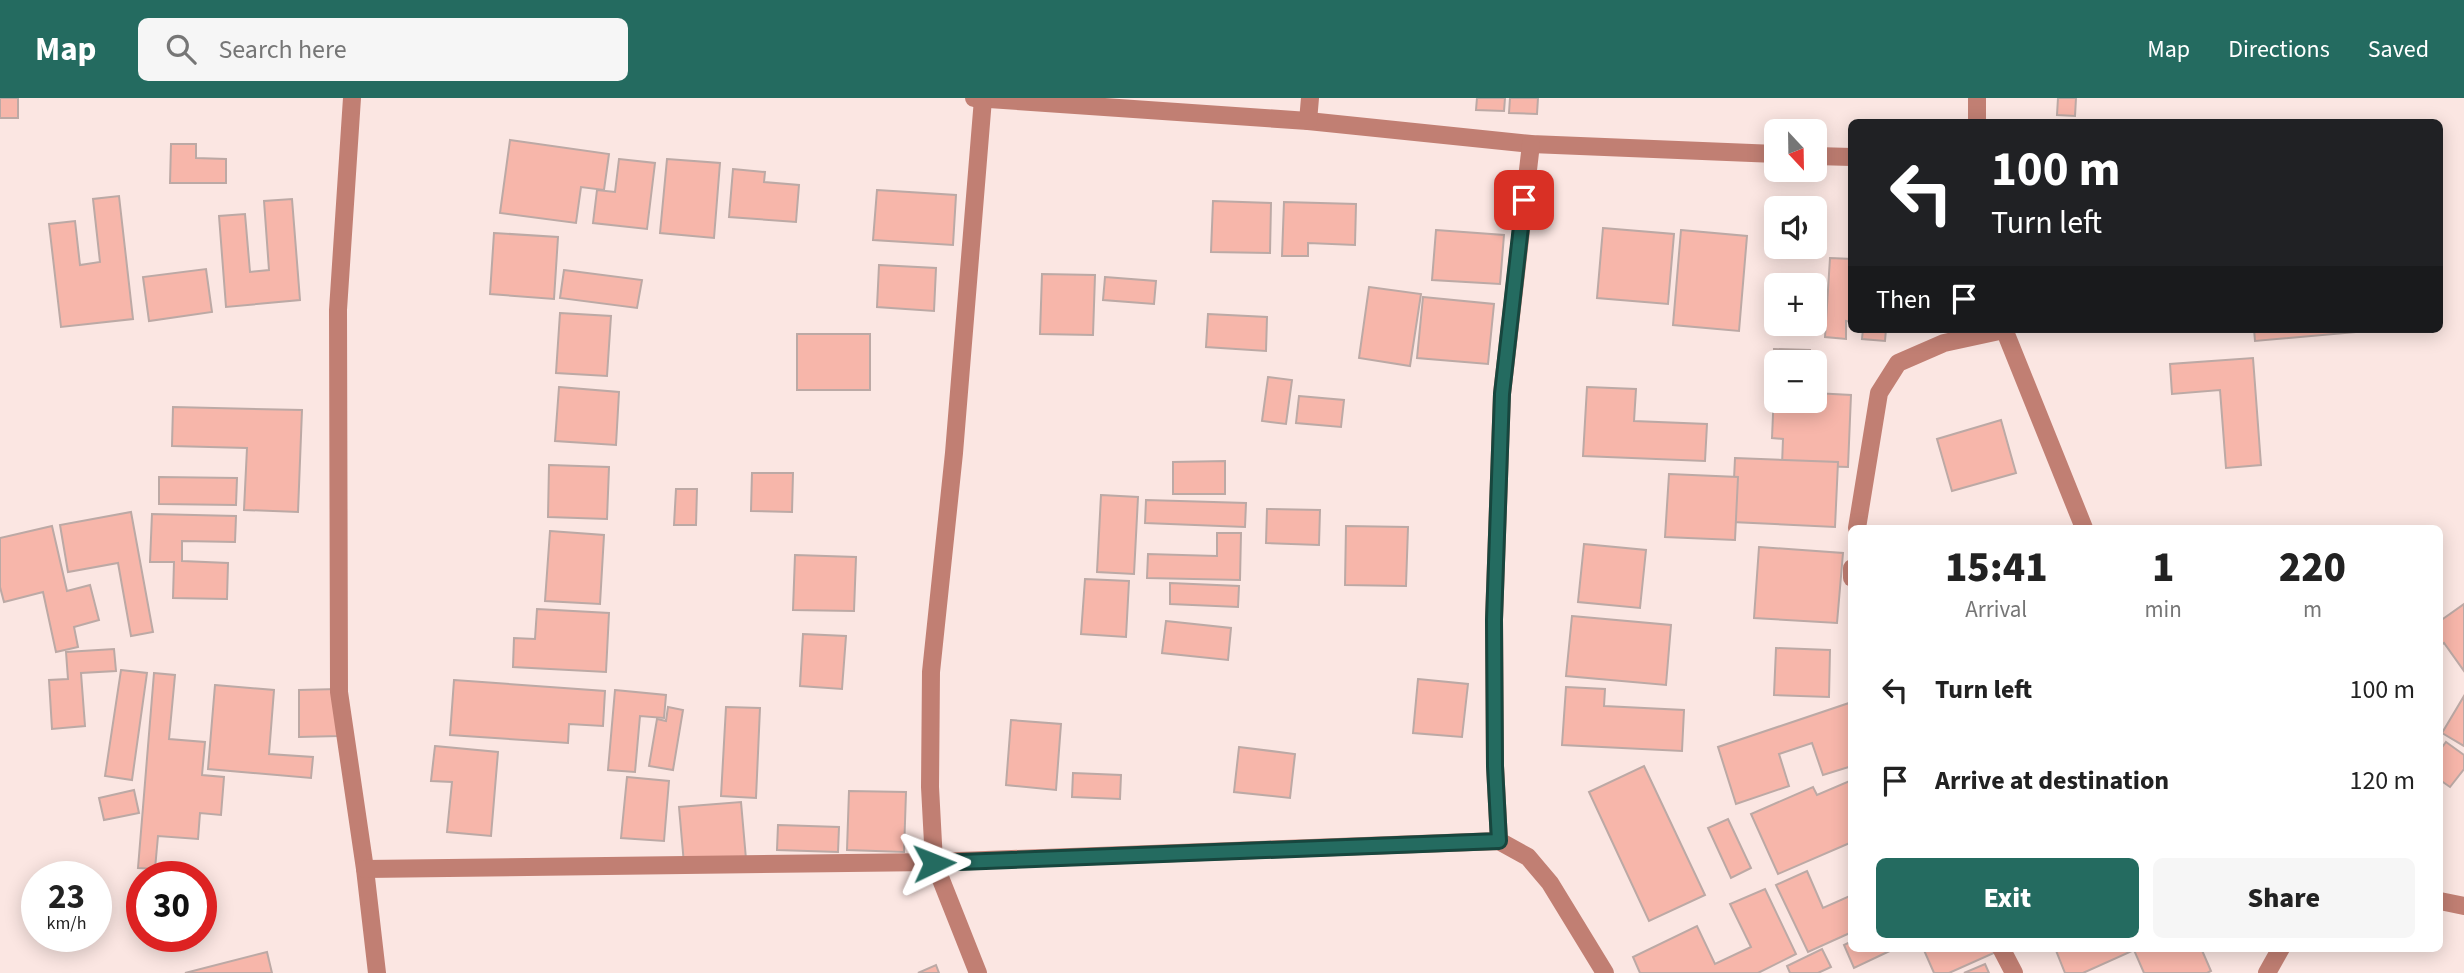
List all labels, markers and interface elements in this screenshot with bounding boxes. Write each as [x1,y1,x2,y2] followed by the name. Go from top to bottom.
[138,18,628,81] search box
[35,26,96,73] text: Map
[162,30,200,68] icon: search
[218,31,347,68] text: Search here
[2147,32,2190,67] text: Map
[2228,32,2330,67] text: Directions
[2368,32,2429,67] text: Saved
[1764,119,1827,182] north arrow
[1764,119,1827,413] map controls
[1991,135,2120,205] text: 100 m
[1876,147,1967,238] icon: left
[1494,170,1554,230] pin
[1505,181,1543,219] icon: arrive
[1764,196,1827,259] button: sound
[1991,200,2102,246] text: Turn left
[1764,273,1827,336] button: +
[1945,280,1983,318] icon: arrive
[1876,281,1931,318] text: Then
[1764,350,1827,413] button: −
[1945,538,2048,598] text: 15:41
[2152,538,2174,598] text: 1
[2279,538,2346,598] text: 220
[1965,593,2027,626] text: Arrival
[2145,593,2182,626] text: min
[2303,593,2322,626] text: m
[1876,671,1914,709] icon: left
[1935,671,2032,708] text: Turn left
[2349,671,2415,708] text: 100 m
[1876,762,1914,800] icon: arrive
[1935,762,2169,799] text: Arrive at destination
[2349,762,2415,799] text: 120 m
[897,826,971,900] position arrow
[1876,858,2139,938] button: Exit
[2153,858,2415,938] button: Share
[126,861,217,952] speed limit sign: 30
[48,872,85,922] text: 23
[47,911,86,936] text: km/h

